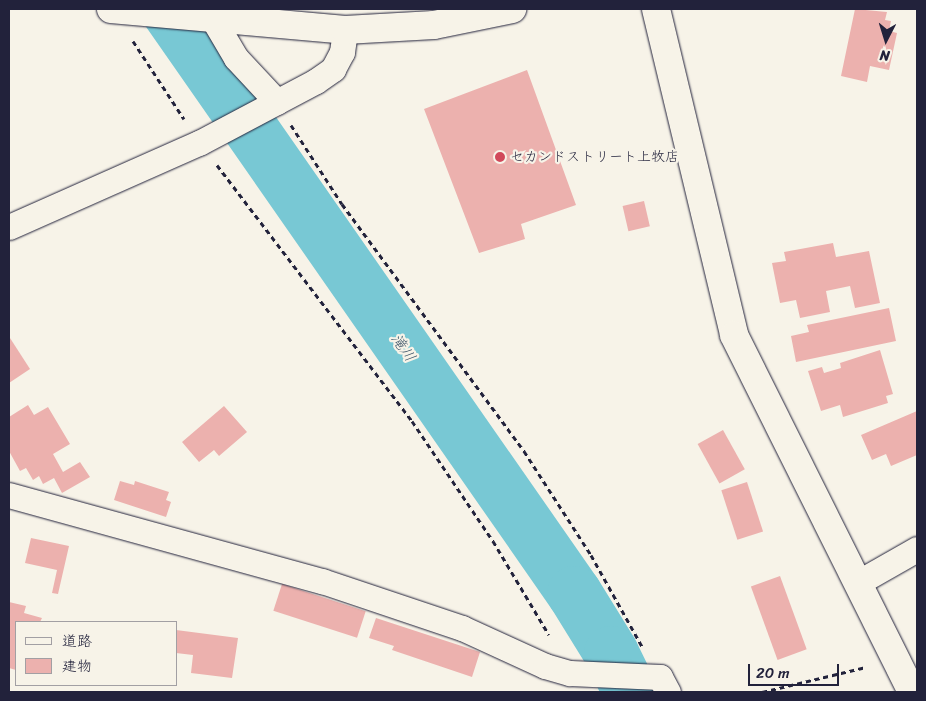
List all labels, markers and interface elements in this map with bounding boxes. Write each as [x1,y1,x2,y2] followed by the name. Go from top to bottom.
[861,15,911,65] north arrow
[879,43,891,68] text: N
[510,149,678,165] place label: セカンドストリート上牧店
[494,151,506,163] marker: セカンドストリート上牧店
[387,331,419,365] water label: 滝川
[15,621,178,686] legend
[62,628,92,654] text: 道路
[62,653,92,679] text: 建物
[751,654,842,686] scale bar
[756,660,790,686] text: 20 m

